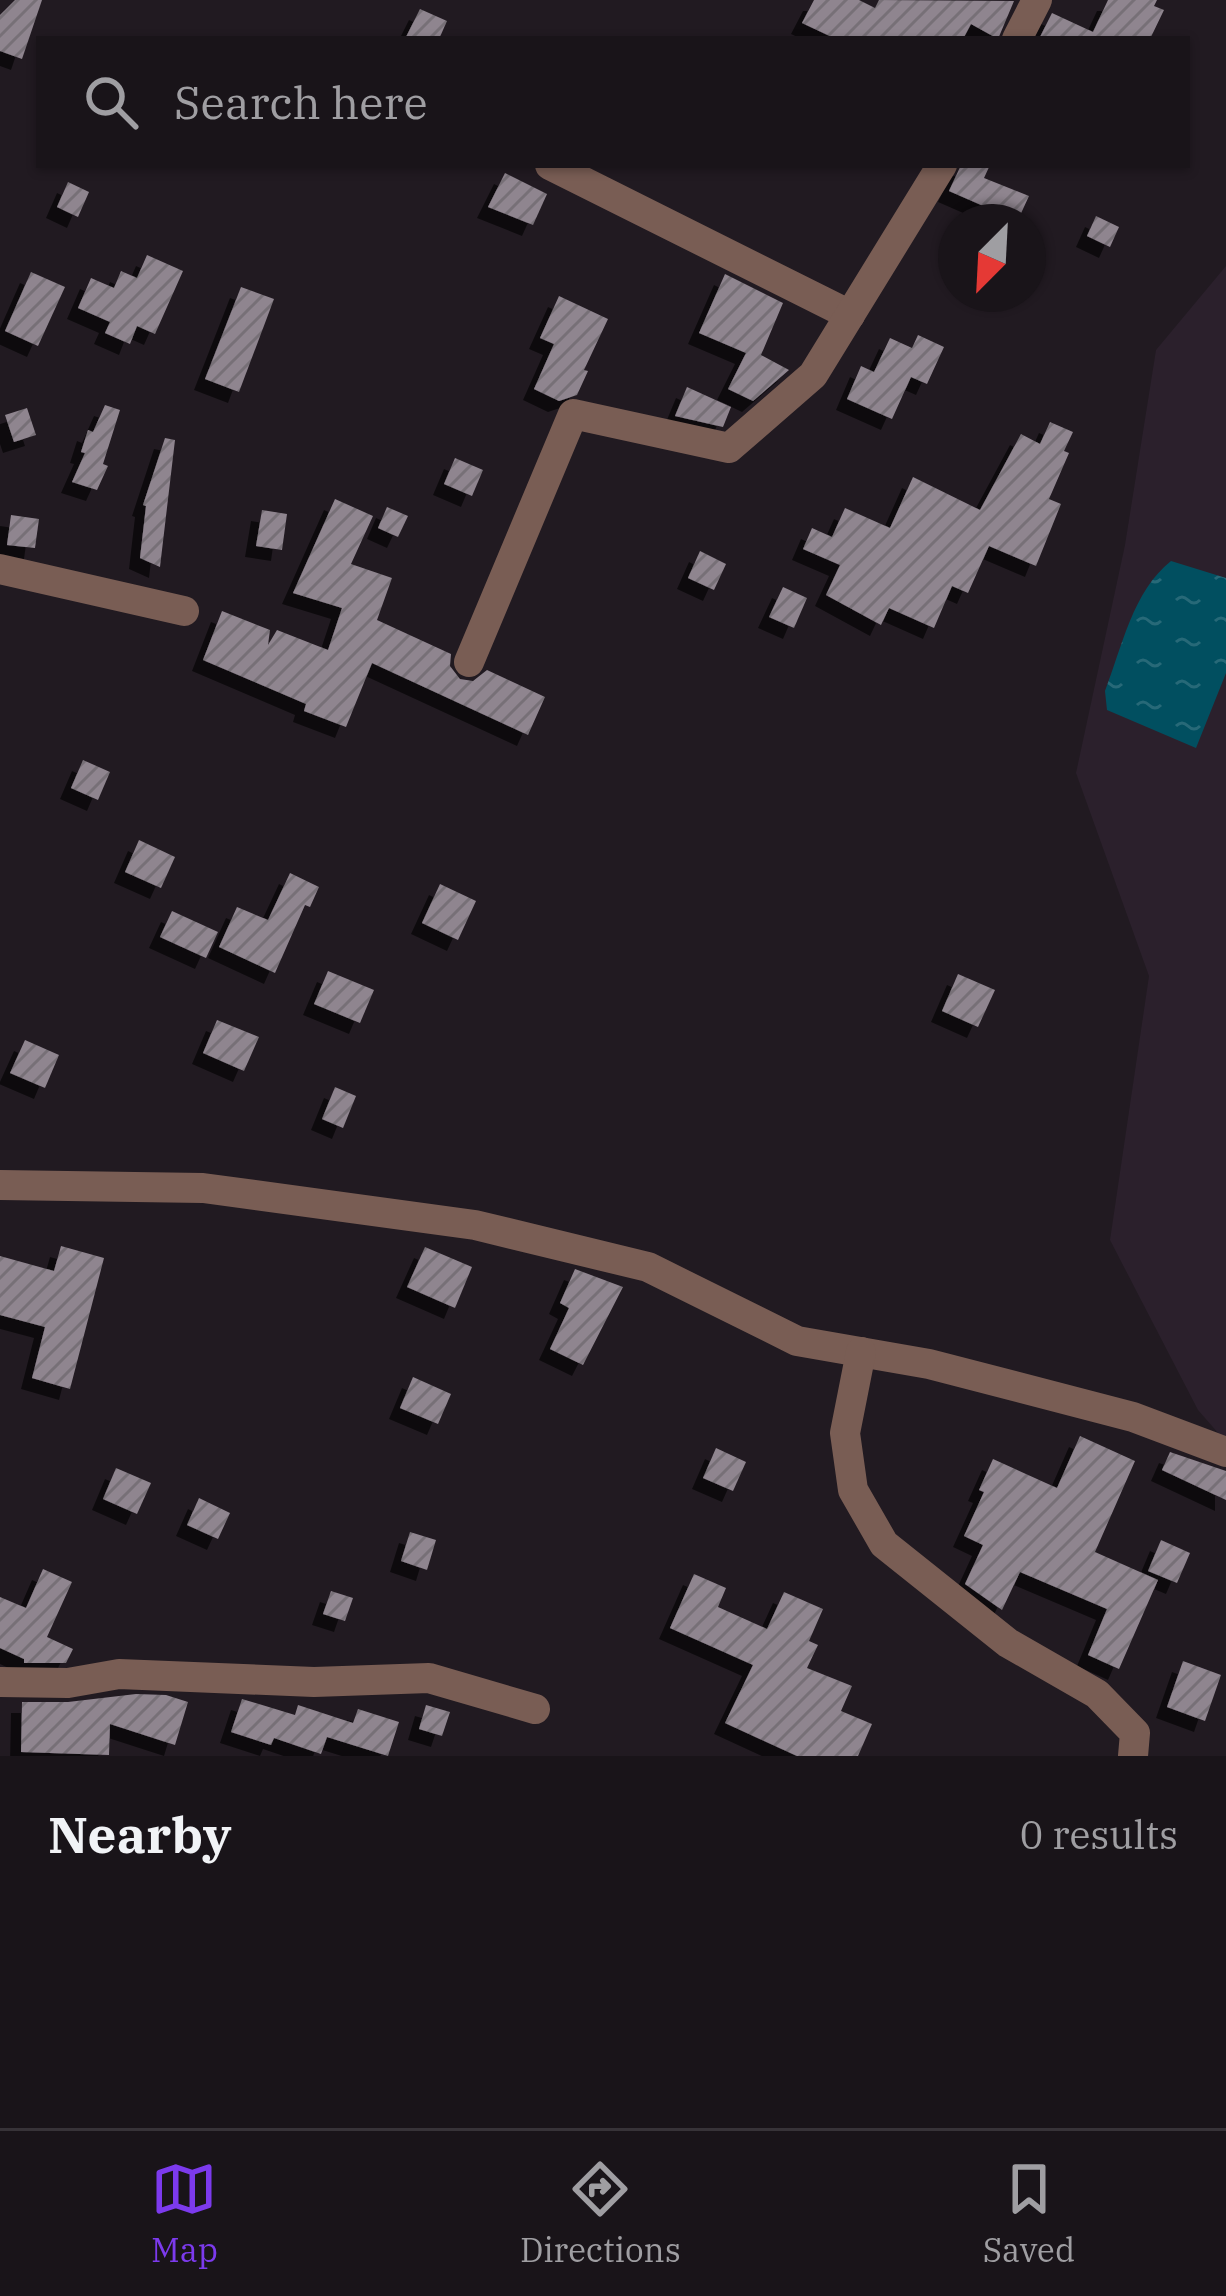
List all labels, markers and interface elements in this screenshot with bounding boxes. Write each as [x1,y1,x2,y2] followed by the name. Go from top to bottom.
[36,36,1190,168] search box
[78,69,144,135] icon: search
[174,73,428,131] text: Search here
[938,204,1046,312] north arrow
[48,1801,232,1867] text: Nearby
[1020,1809,1178,1860] text: 0 results
[151,2156,218,2271] tab: Map
[520,2156,681,2271] tab: Directions
[983,2156,1075,2271] tab: Saved

